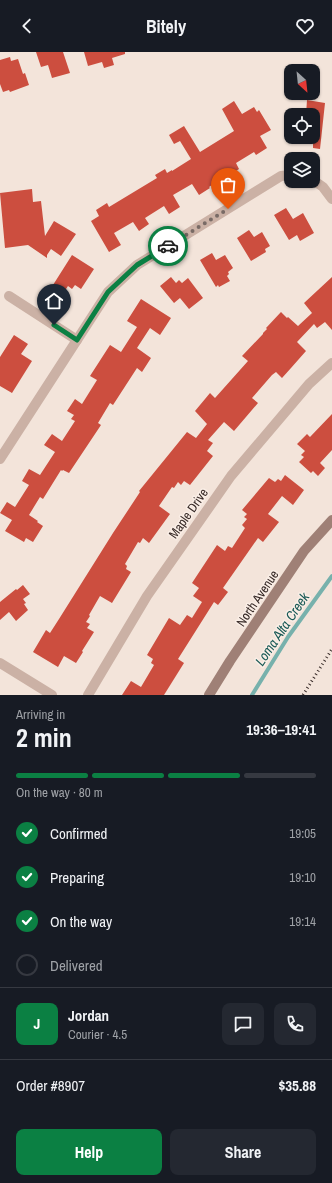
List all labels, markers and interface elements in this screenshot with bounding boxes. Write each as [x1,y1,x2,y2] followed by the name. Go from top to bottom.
[146,14,186,39] text: Bitely
[16,15,38,37] icon: back
[294,15,316,37] icon: heart
[284,64,320,100] north arrow
[284,64,320,188] map controls
[284,108,320,144] button: locate
[284,152,320,188] button: layers
[211,168,245,209] pin
[217,174,239,196] icon: bag
[148,226,188,266] courier
[157,235,179,257] icon: car
[37,284,71,325] pin
[43,290,65,312] icon: home
[165,485,212,542] street label: Maple Drive
[232,567,283,630] street label: North Avenue
[251,588,314,669] water label: Loma Alta Creek
[16,706,65,723] text: Arriving in
[246,719,316,740] text: 19:36–19:41
[16,720,72,755] text: 2 min
[16,784,103,801] text: On the way · 80 m
[16,822,38,844] icon: check
[50,823,107,844] text: Confirmed
[289,825,316,842] text: 19:05
[16,866,38,888] icon: check
[50,867,104,888] text: Preparing
[289,869,316,886] text: 19:10
[16,910,38,932] icon: check
[50,911,112,932] text: On the way
[289,913,316,930] text: 19:14
[50,955,103,976] text: Delivered
[222,1003,264,1045] button: chat
[274,1003,316,1045] button: phone
[68,1005,109,1026] text: Jordan
[34,1013,40,1034] text: J
[68,1026,127,1043] text: Courier · 4.5
[16,1075,85,1096] text: Order #8907
[278,1075,316,1096] text: $35.88
[16,1129,162,1175] button: Help
[170,1129,316,1175] button: Share

